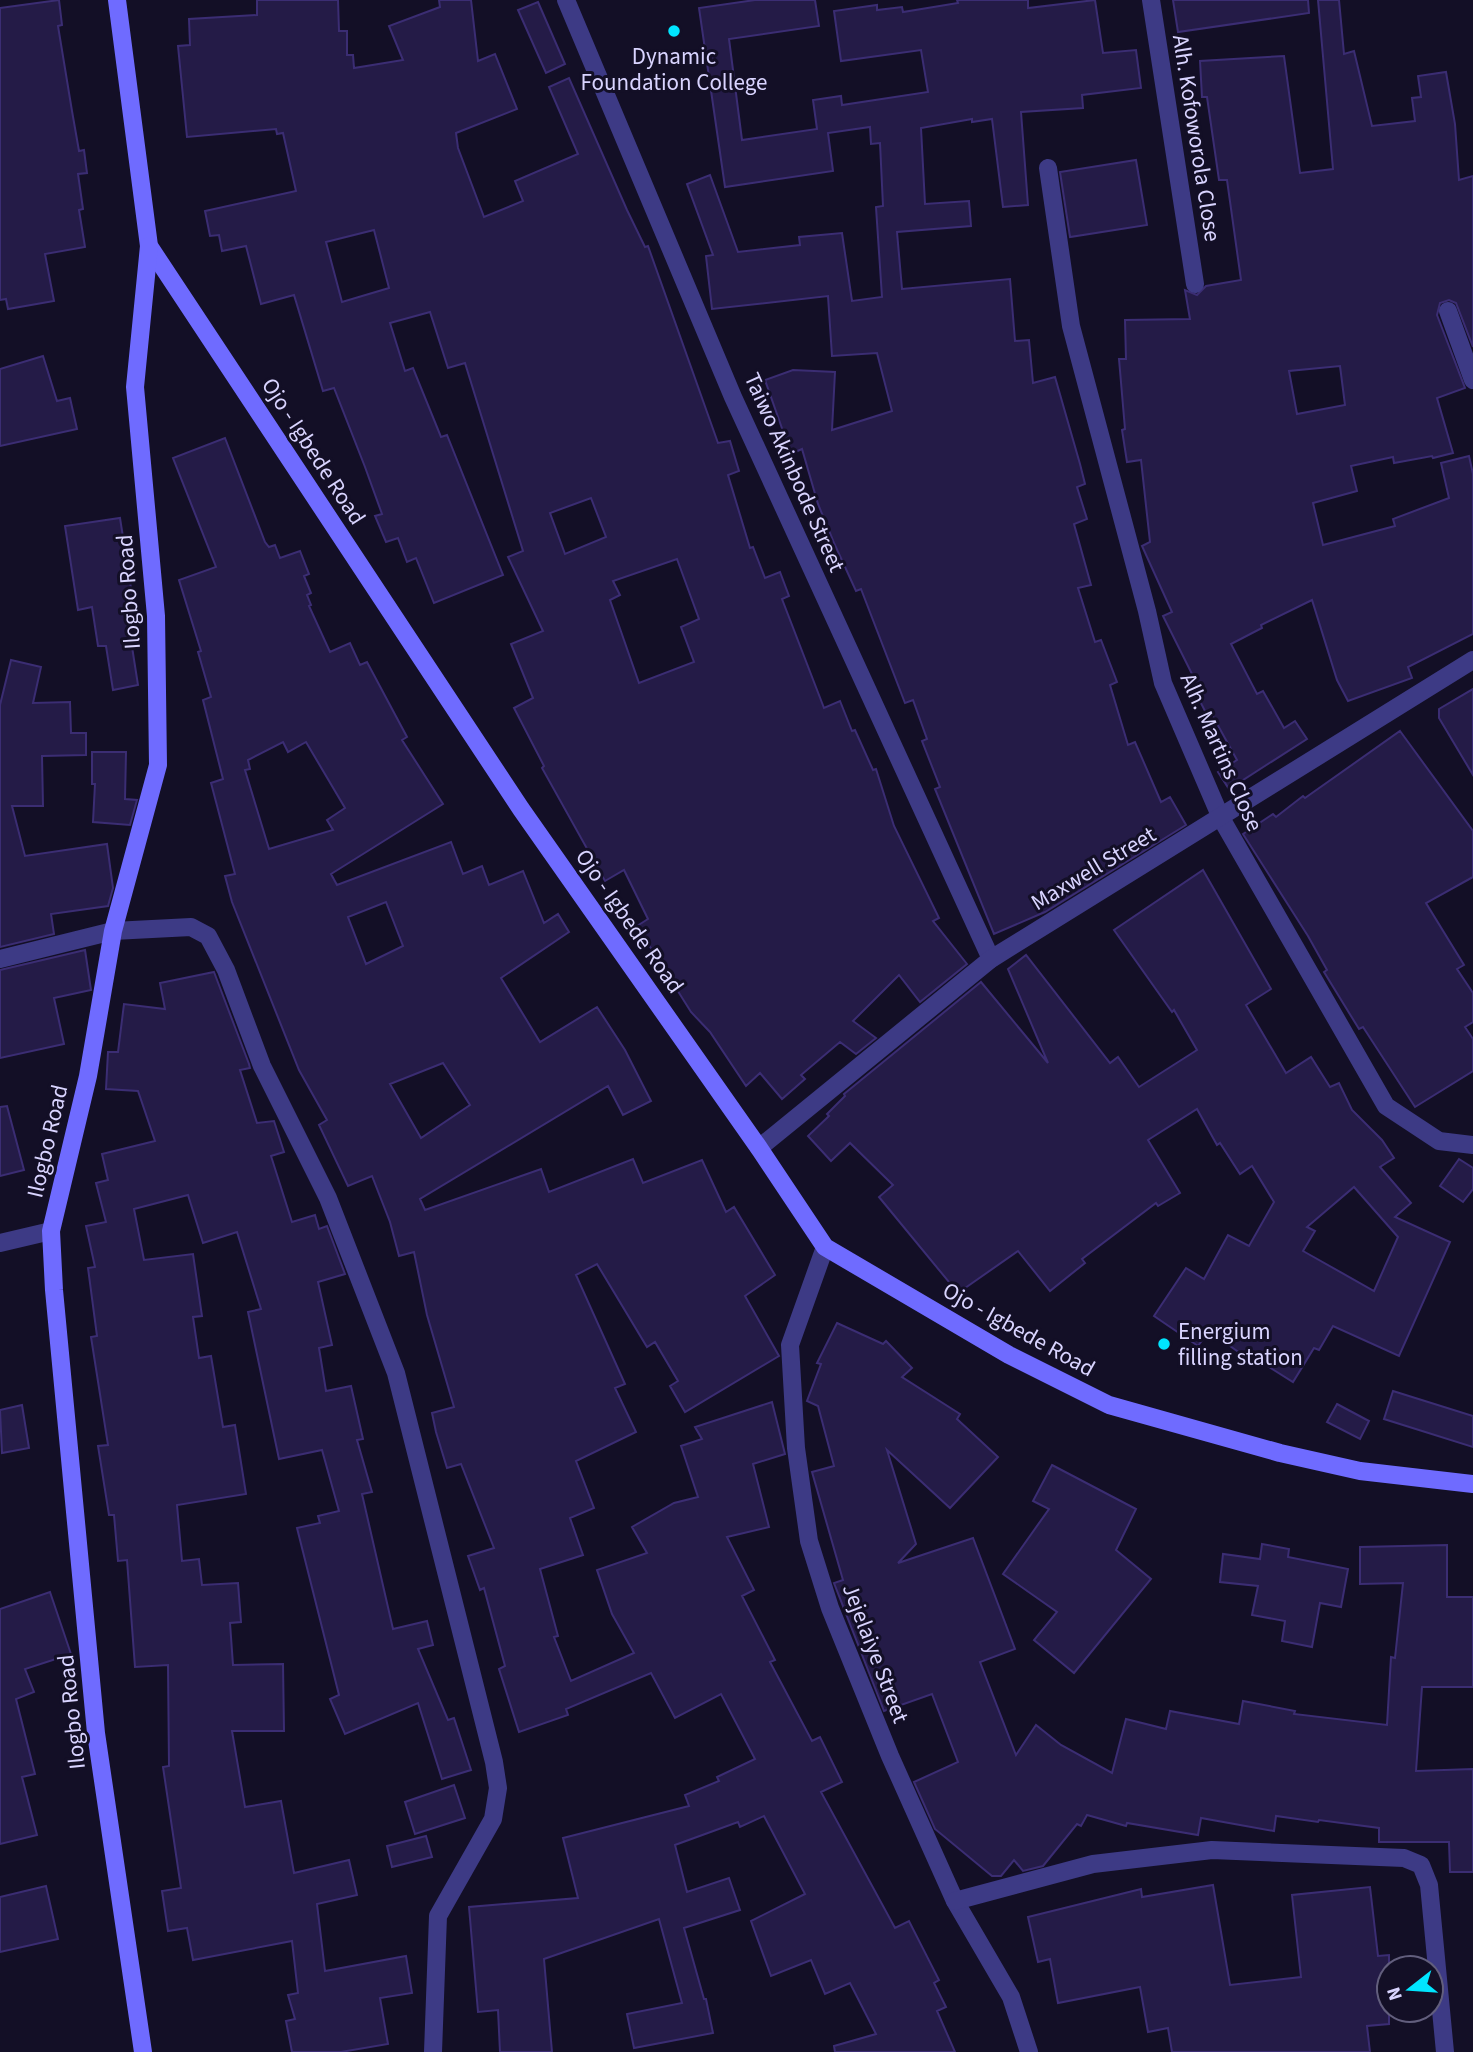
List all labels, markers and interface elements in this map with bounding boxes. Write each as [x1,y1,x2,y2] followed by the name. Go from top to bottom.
[666,23,682,39] marker: Dynamic Foundation College
[1164,32,1229,244] street label: Alh. Kofoworola Close
[581,40,767,99] place label: Dynamic Foundation College
[736,367,853,577] street label: Taiwo Akinbode Street
[254,371,374,531] street label: Ojo - Igbede Road
[108,533,149,651] street label: Ilogbo Road
[1172,668,1271,837] street label: Alh. Martins Close
[1025,818,1162,919] street label: Maxwell Street
[567,842,692,1000] street label: Ojo - Igbede Road
[18,1081,77,1201] street label: Ilogbo Road
[937,1274,1101,1385] street label: Ojo - Igbede Road
[1178,1315,1303,1374] place label: Energium filling station
[1156,1336,1172,1352] marker: Energium filling station
[834,1579,917,1728] street label: Jejelaiye Street
[49,1653,94,1771] street label: Ilogbo Road
[1375,1954,1445,2024] north arrow
[1380,1984,1410,2004] text: N

